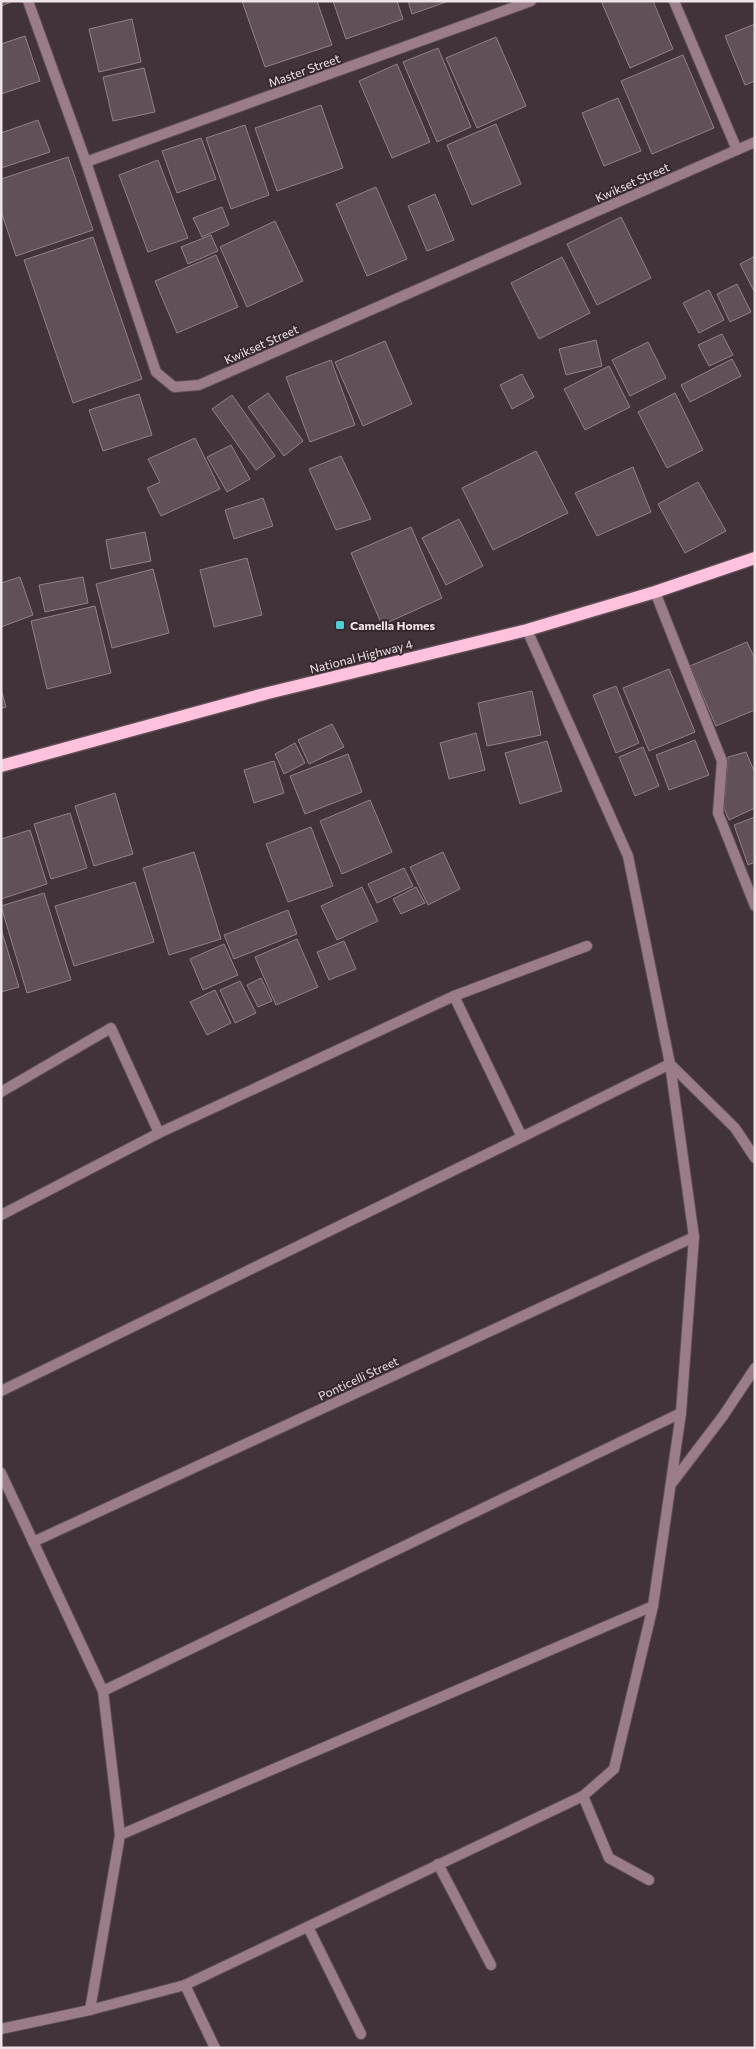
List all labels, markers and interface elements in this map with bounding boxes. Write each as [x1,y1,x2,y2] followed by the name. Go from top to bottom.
[266,51,342,89] street label: Master Street
[593,159,671,205] street label: Kwikset Street
[222,321,300,367] street label: Kwikset Street
[350,618,435,632] place label: Camella Homes
[334,619,346,631] marker: Camella Homes
[308,636,414,676] street label: National Highway 4
[316,1353,400,1403] street label: Ponticelli Street

